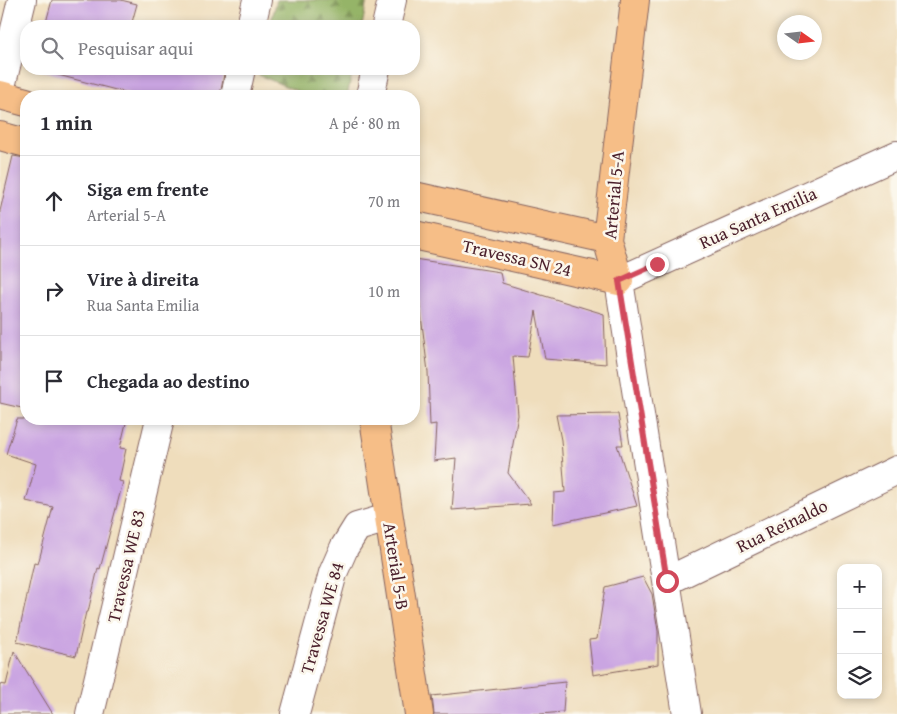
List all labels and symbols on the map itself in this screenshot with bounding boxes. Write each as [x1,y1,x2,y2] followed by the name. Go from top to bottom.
[777,15,822,60] north arrow
[596,149,631,240] street label: Arterial 5-A
[695,179,821,256] street label: Rua Santa Emilia
[460,232,574,283] street label: Travessa SN 24
[646,253,669,276] route end
[731,492,832,559] street label: Rua Reinaldo
[99,507,152,625] street label: Travessa WE 83
[376,520,417,612] street label: Arterial 5-B
[293,559,350,677] street label: Travessa WE 84
[656,570,679,593] route start

